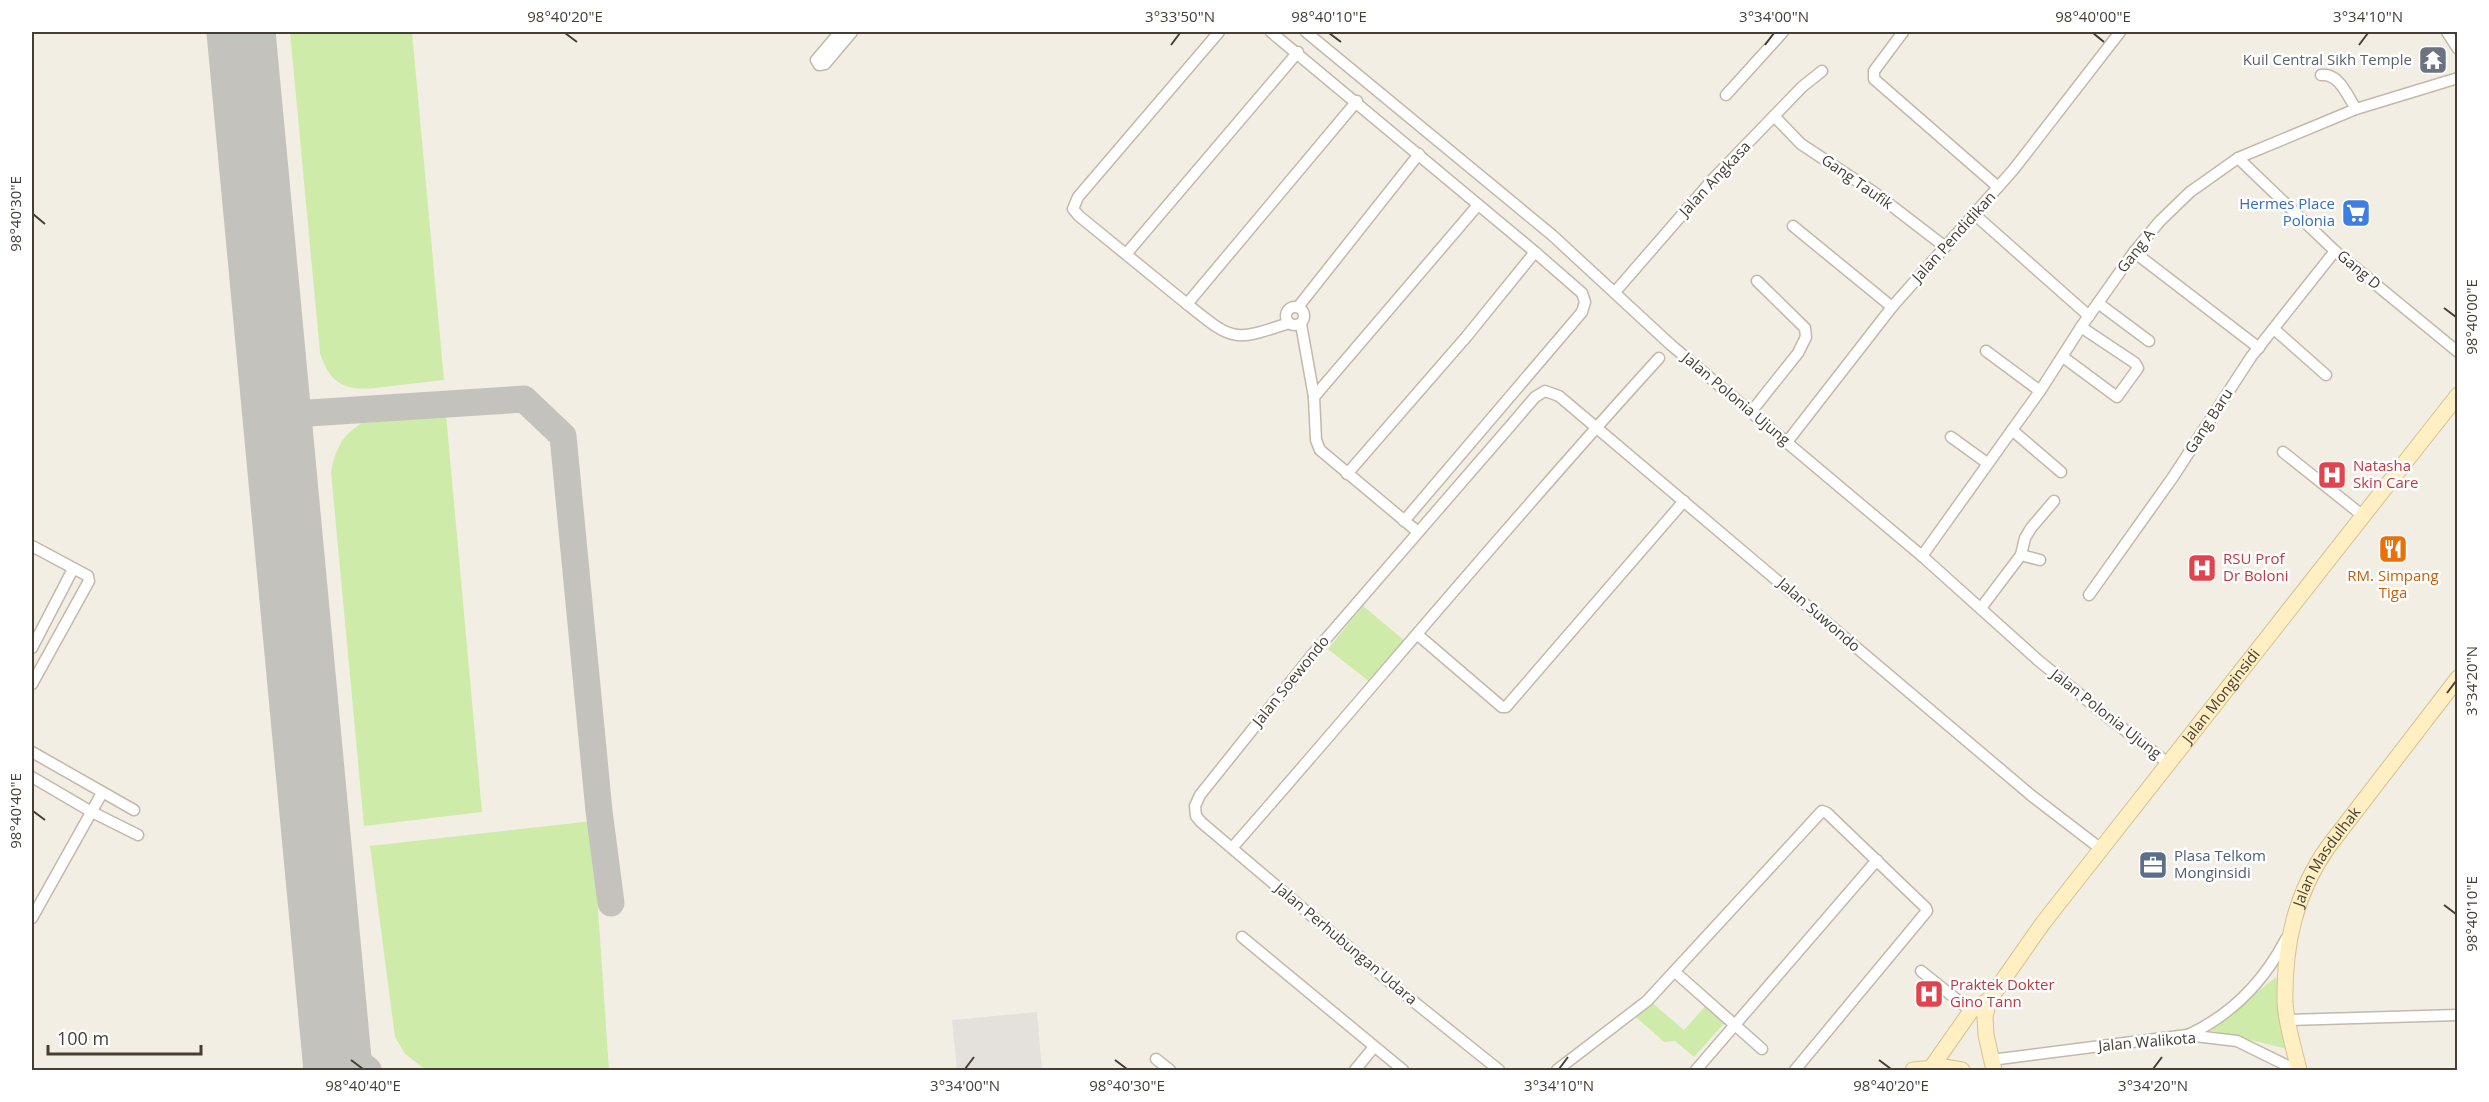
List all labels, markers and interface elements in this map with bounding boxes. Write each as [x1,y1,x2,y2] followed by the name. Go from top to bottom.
[527,6,603,26] text: 98°40'20"E
[1145,6,1215,26] text: 3°33'50"N
[1291,6,1367,26] text: 98°40'10"E
[1739,6,1809,26] text: 3°34'00"N
[2055,6,2131,26] text: 98°40'00"E
[2333,6,2403,26] text: 3°34'10"N
[2417,44,2449,76] temple icon: Kuil Central Sikh Temple
[2243,49,2412,69] place label: Kuil Central Sikh Temple
[1673,136,1754,222] street label: Jalan Angkasa
[1818,149,1897,213] street label: Gang Taufik
[5,176,25,252] text: 98°40'30"E
[1906,187,1999,287] street label: Jalan Pendidikan
[2239,193,2335,230] place label: Hermes Place Polonia
[2340,197,2372,229] supermarket icon: Hermes Place Polonia
[2112,224,2159,276] street label: Gang A
[2334,245,2386,293] street label: Gang D
[2461,279,2481,355] text: 98°40'00"E
[1677,346,1795,449] street label: Jalan Polonia Ujung
[2180,384,2237,457] street label: Gang Baru
[2353,455,2418,492] place label: Natasha Skin Care
[2316,459,2348,491] hospital icon: Natasha Skin Care
[2377,533,2409,565] restaurant icon: RM. Simpang Tiga
[2223,548,2288,585] place label: RSU Prof Dr Boloni
[2186,552,2218,584] hospital icon: RSU Prof Dr Boloni
[2347,565,2439,602] place label: RM. Simpang Tiga
[1773,572,1865,656] street label: Jalan Suwondo
[1246,631,1333,731] street label: Jalan Soewondo
[2176,644,2264,748] street label: Jalan Monginsidi
[2461,646,2481,716] text: 3°34'20"N
[2046,663,2166,763] street label: Jalan Polonia Ujung
[5,773,25,849] text: 98°40'40"E
[2287,802,2364,911] street label: Jalan Masdulhak
[2174,845,2266,882] place label: Plasa Telkom Monginsidi
[2137,849,2169,881] office icon: Plasa Telkom Monginsidi
[2461,876,2481,952] text: 98°40'10"E
[1270,877,1422,1009] street label: Jalan Perhubungan Udara
[1950,974,2055,1011] place label: Praktek Dokter Gino Tann
[1913,978,1945,1010] hospital icon: Praktek Dokter Gino Tann
[48,1018,201,1056] scale bar
[57,1026,109,1050] text: 100 m
[2095,1027,2197,1055] street label: Jalan Walikota
[325,1075,401,1095] text: 98°40'40"E
[930,1075,1000,1095] text: 3°34'00"N
[1089,1075,1165,1095] text: 98°40'30"E
[1524,1075,1594,1095] text: 3°34'10"N
[1853,1075,1929,1095] text: 98°40'20"E
[2118,1075,2188,1095] text: 3°34'20"N

